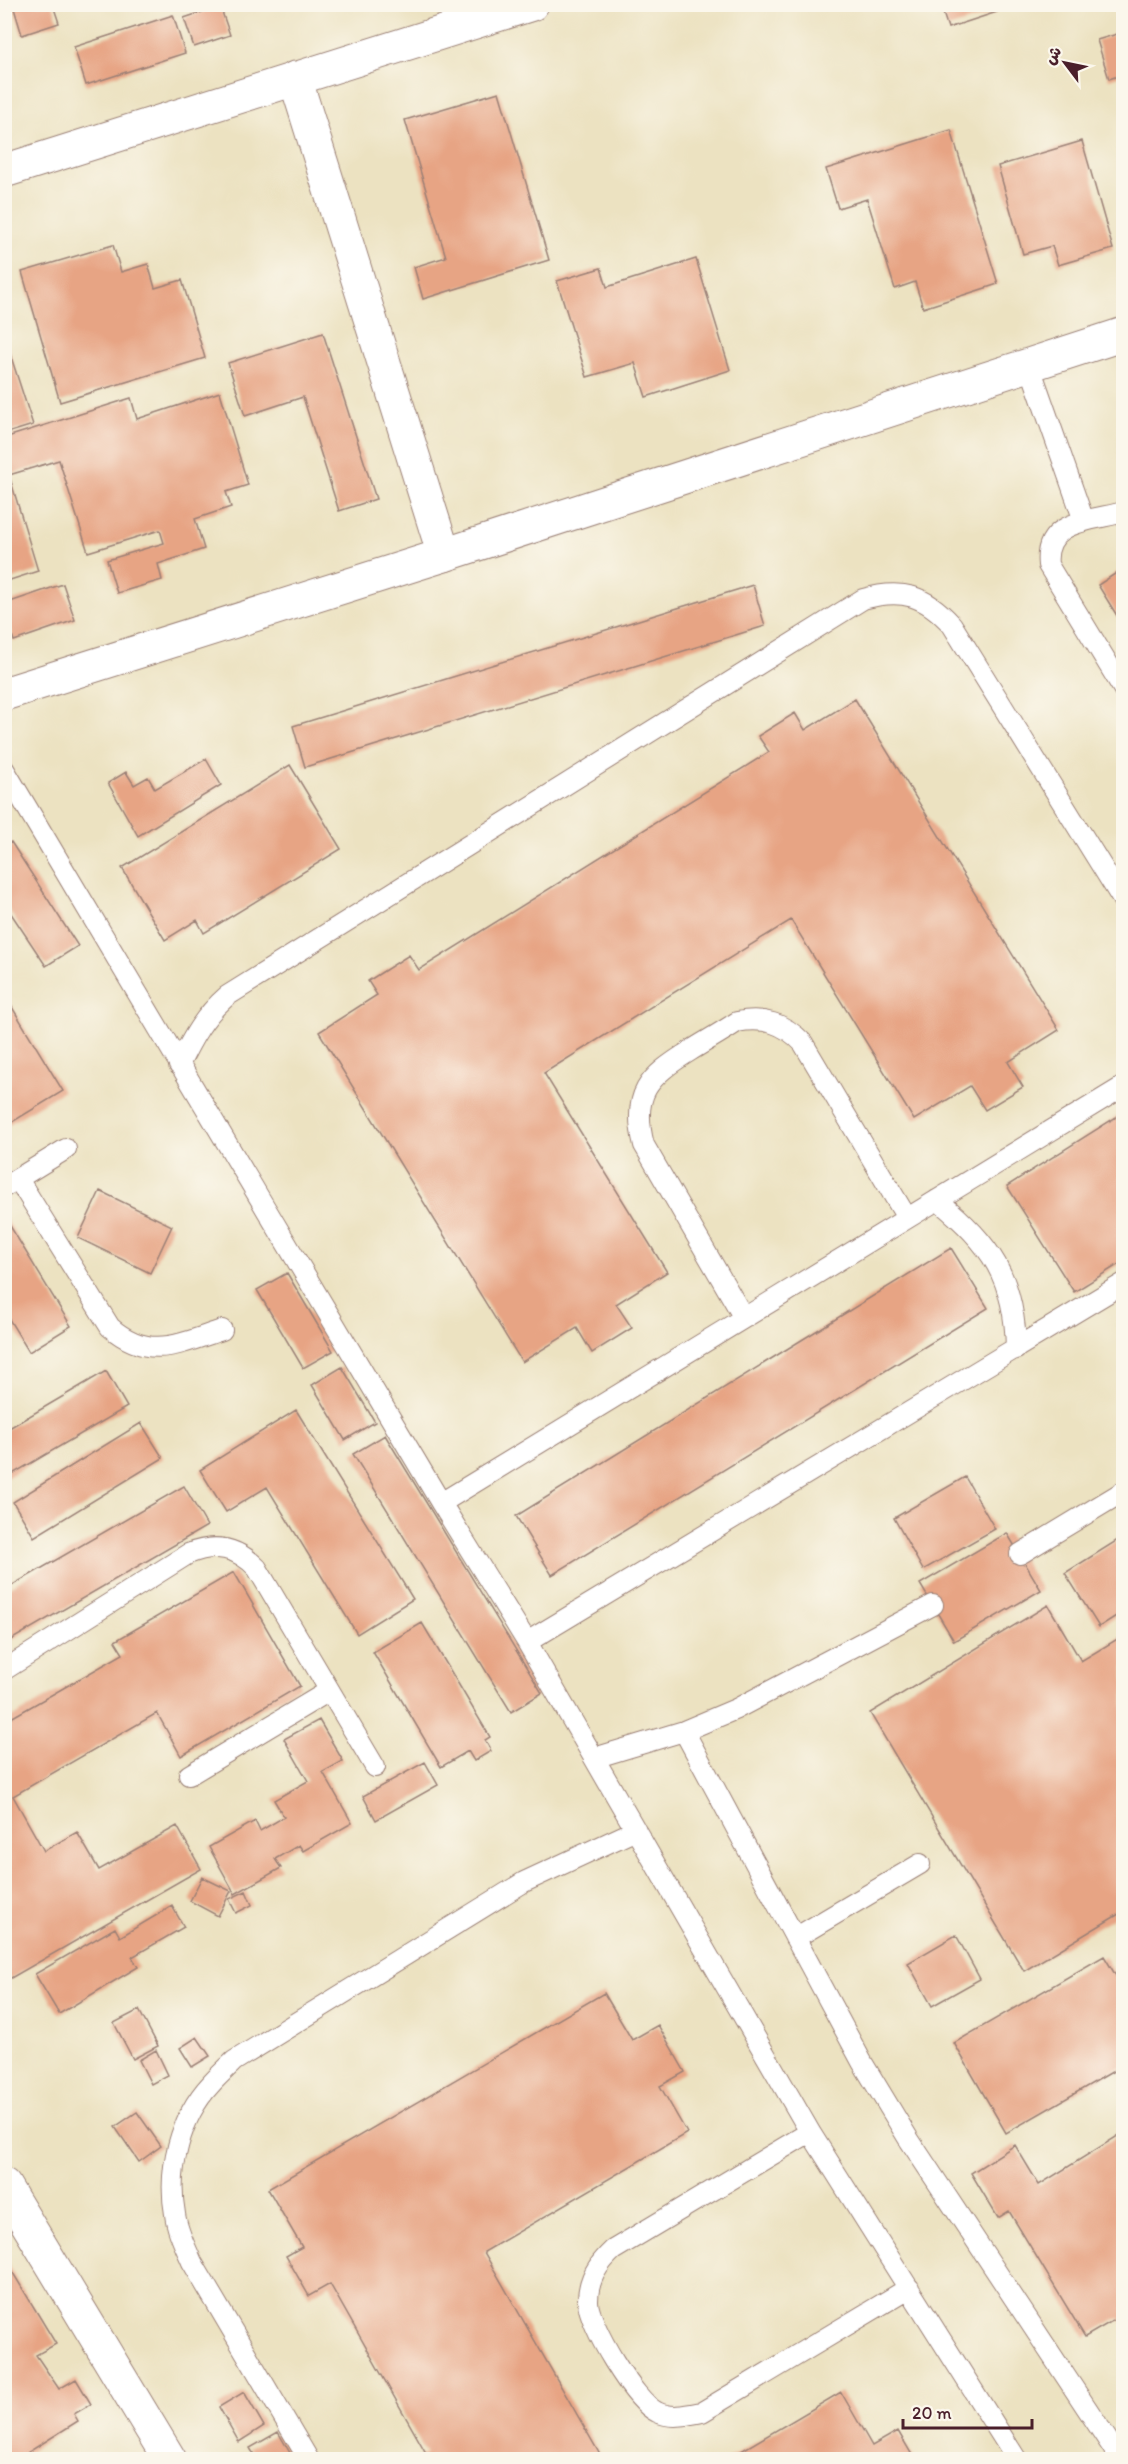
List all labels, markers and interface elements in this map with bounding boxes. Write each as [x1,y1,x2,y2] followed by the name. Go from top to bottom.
[1035,33,1095,93] north arrow
[1040,43,1065,68] text: ش
[903,2392,1032,2430] scale bar
[912,2402,952,2424] text: 20 m

